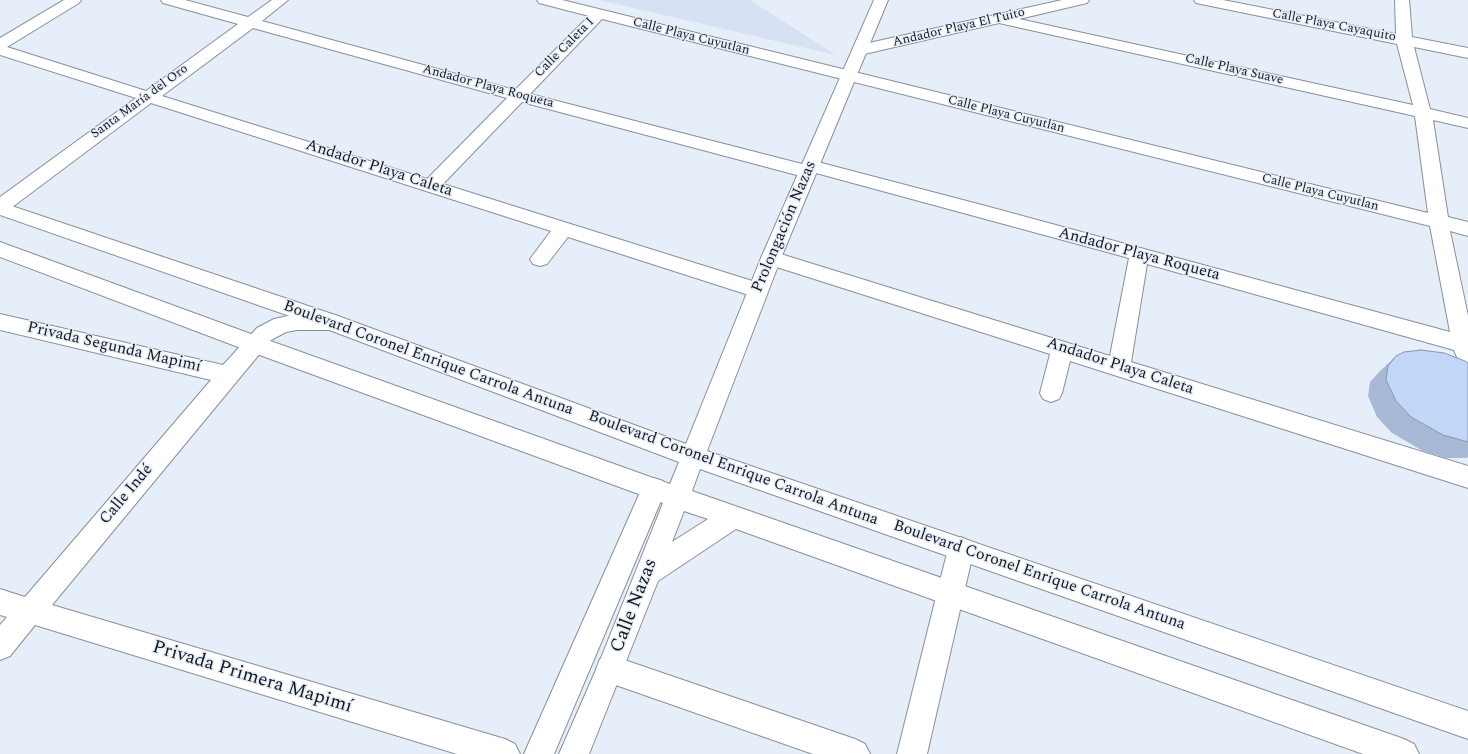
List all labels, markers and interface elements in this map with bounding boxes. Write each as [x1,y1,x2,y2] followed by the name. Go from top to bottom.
[891,5,1027,51] street label: Andador Playa El Tuito
[1271,6,1397,46] street label: Calle Playa Cayaquito
[532,15,598,81] street label: Calle Caleta I
[631,15,751,59] street label: Calle Playa Cuyutlan
[1183,51,1285,89] street label: Calle Playa Suave
[88,62,192,142] street label: Santa María del Oro
[421,62,555,112] street label: Andador Playa Roqueta
[946,93,1066,137] street label: Calle Playa Cuyutlan
[303,136,455,202] street label: Andador Playa Caleta
[749,158,821,296] street label: Prolongación Nazas
[1260,171,1380,215] street label: Calle Playa Cuyutlan
[1056,224,1222,286] street label: Andador Playa Roqueta
[280,297,576,421] street label: Boulevard Coronel Enrique Carrola Antuna
[25,319,203,377] street label: Privada Segunda Mapimí
[1044,334,1196,400] street label: Andador Playa Caleta
[585,407,881,531] street label: Boulevard Coronel Enrique Carrola Antuna
[96,461,158,529] street label: Calle Indé
[890,517,1188,635] street label: Boulevard Coronel Enrique Carrola Antuna
[607,556,663,656] street label: Calle Nazas
[149,637,355,719] street label: Privada Primera Mapimí

